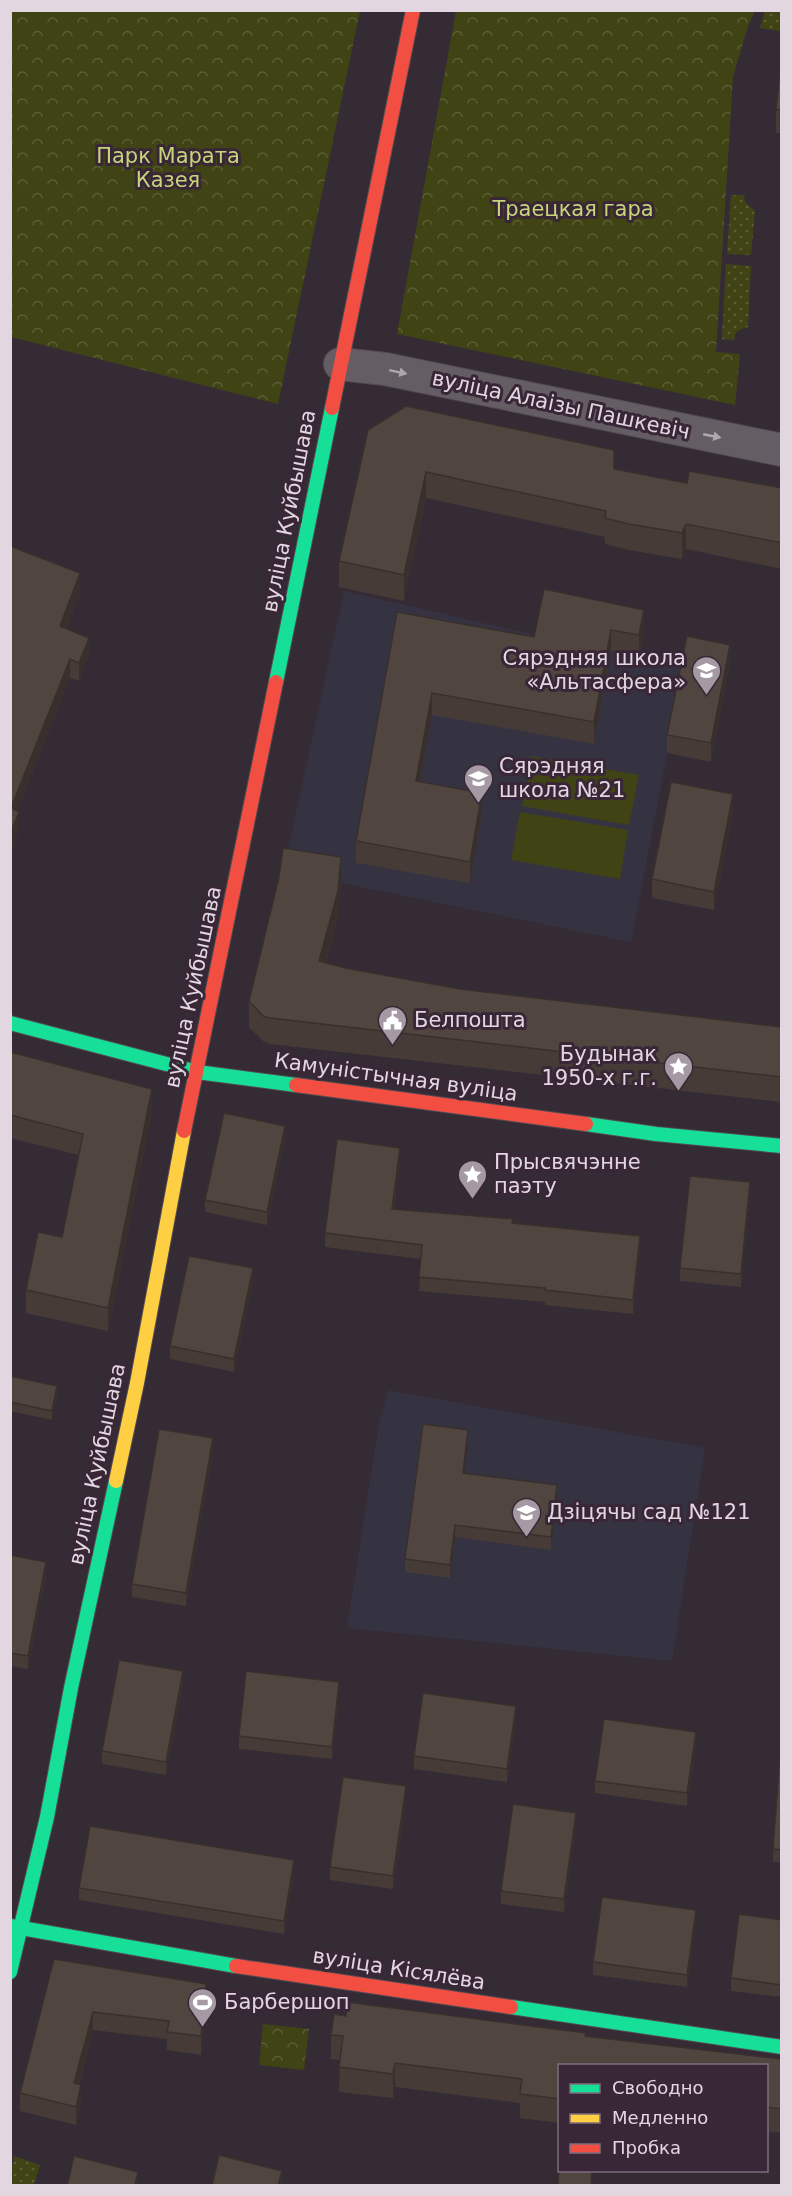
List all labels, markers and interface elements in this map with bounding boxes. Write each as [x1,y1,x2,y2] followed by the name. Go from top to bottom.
[96,144,240,192] park label: Парк Марата Казея
[491,197,654,221] park label: Траецкая гара
[430,366,692,444] street label: вуліца Алаізы Пашкевіч
[389,368,408,377] one-way arrow
[258,408,320,614] street label: вуліца Куйбышава
[703,432,722,441] one-way arrow
[503,646,686,694] place label: Сярэдняя школа «Альтасфера»
[691,654,723,696] school or university icon: Сярэдняя школа «Альтасфера»
[499,754,625,802] place label: Сярэдняя школа №21
[462,762,494,804] school or university icon: Сярэдняя школа №21
[160,884,226,1090] street label: вуліца Куйбышава
[377,1004,409,1046] public building icon: Белпошта
[414,1008,526,1032] place label: Белпошта
[541,1042,657,1090] place label: Будынак 1950-х г.г.
[273,1048,519,1106] street label: Камуністычная вуліца
[662,1050,694,1092] place icon: Будынак 1950-х г.г.
[494,1150,641,1198] place label: Прысвячэнне паэту
[457,1158,489,1200] place icon: Прысвячэнне паэту
[64,1361,130,1567] street label: вуліца Куйбышава
[510,1496,542,1538] school or university icon: Дзіцячы сад №121
[547,1500,751,1524] place label: Дзіцячы сад №121
[311,1944,487,1994] street label: вуліца Кісялёва
[187,1986,219,2028] sports icon: Барбершоп
[224,1990,350,2014] place label: Барбершоп
[558,2064,768,2172] legend
[612,2077,704,2098] text: Свободно
[612,2107,708,2128] text: Медленно
[612,2137,681,2158] text: Пробка

